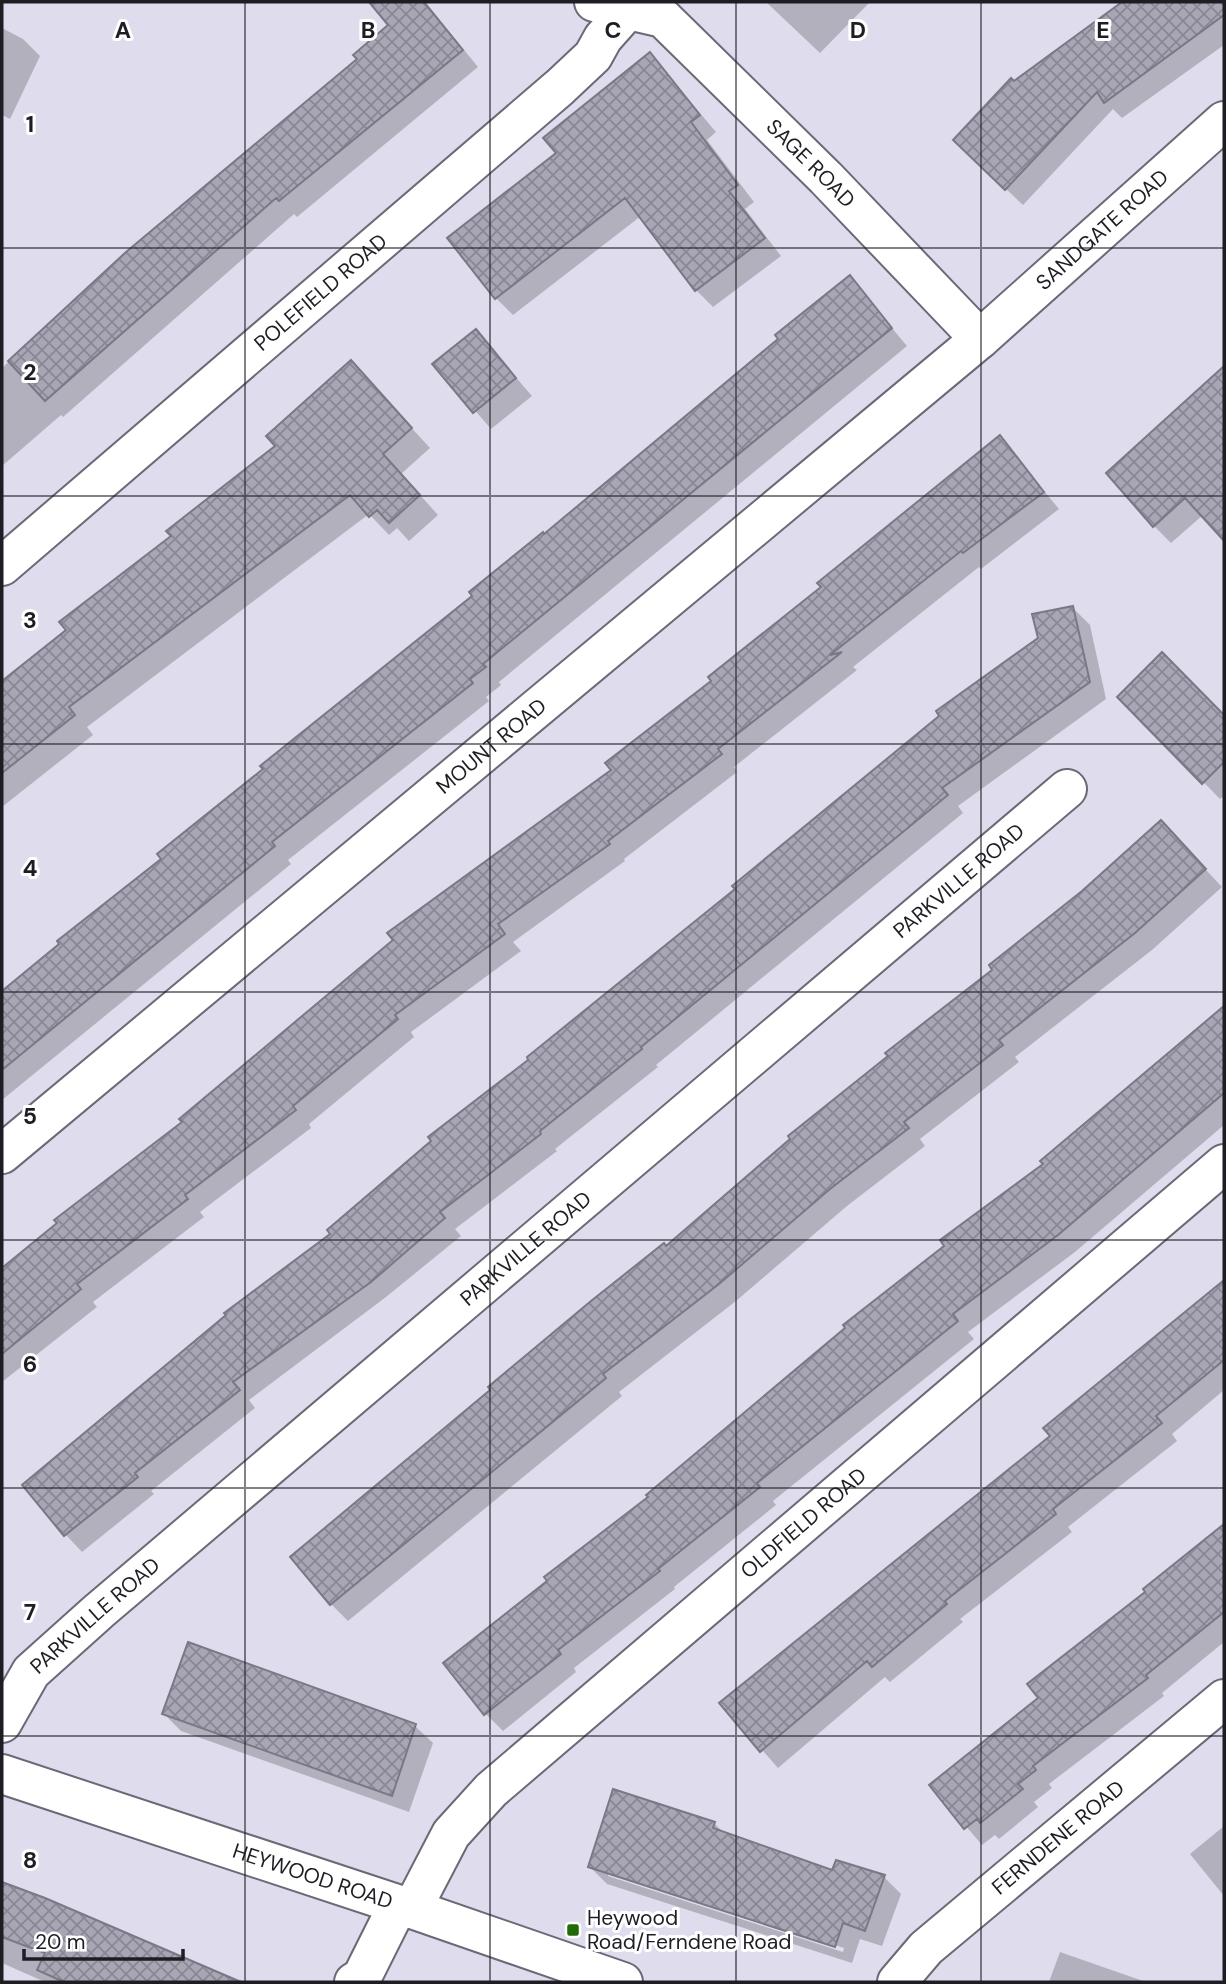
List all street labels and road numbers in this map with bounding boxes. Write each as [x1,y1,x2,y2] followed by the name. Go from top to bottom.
[760,113,861,214] street label: SAGE ROAD
[1030,163,1174,296] street label: SANDGATE ROAD
[248,228,393,357] street label: POLEFIELD ROAD
[430,692,552,800] street label: MOUNT ROAD
[887,817,1030,945] street label: PARKVILLE ROAD
[454,1185,597,1312] street label: PARKVILLE ROAD
[735,1461,872,1585] street label: OLDFIELD ROAD
[24,1551,166,1680] street label: PARKVILLE ROAD
[986,1774,1130,1901] street label: FERNDENE ROAD
[229,1837,396,1916] street label: HEYWOOD ROAD

